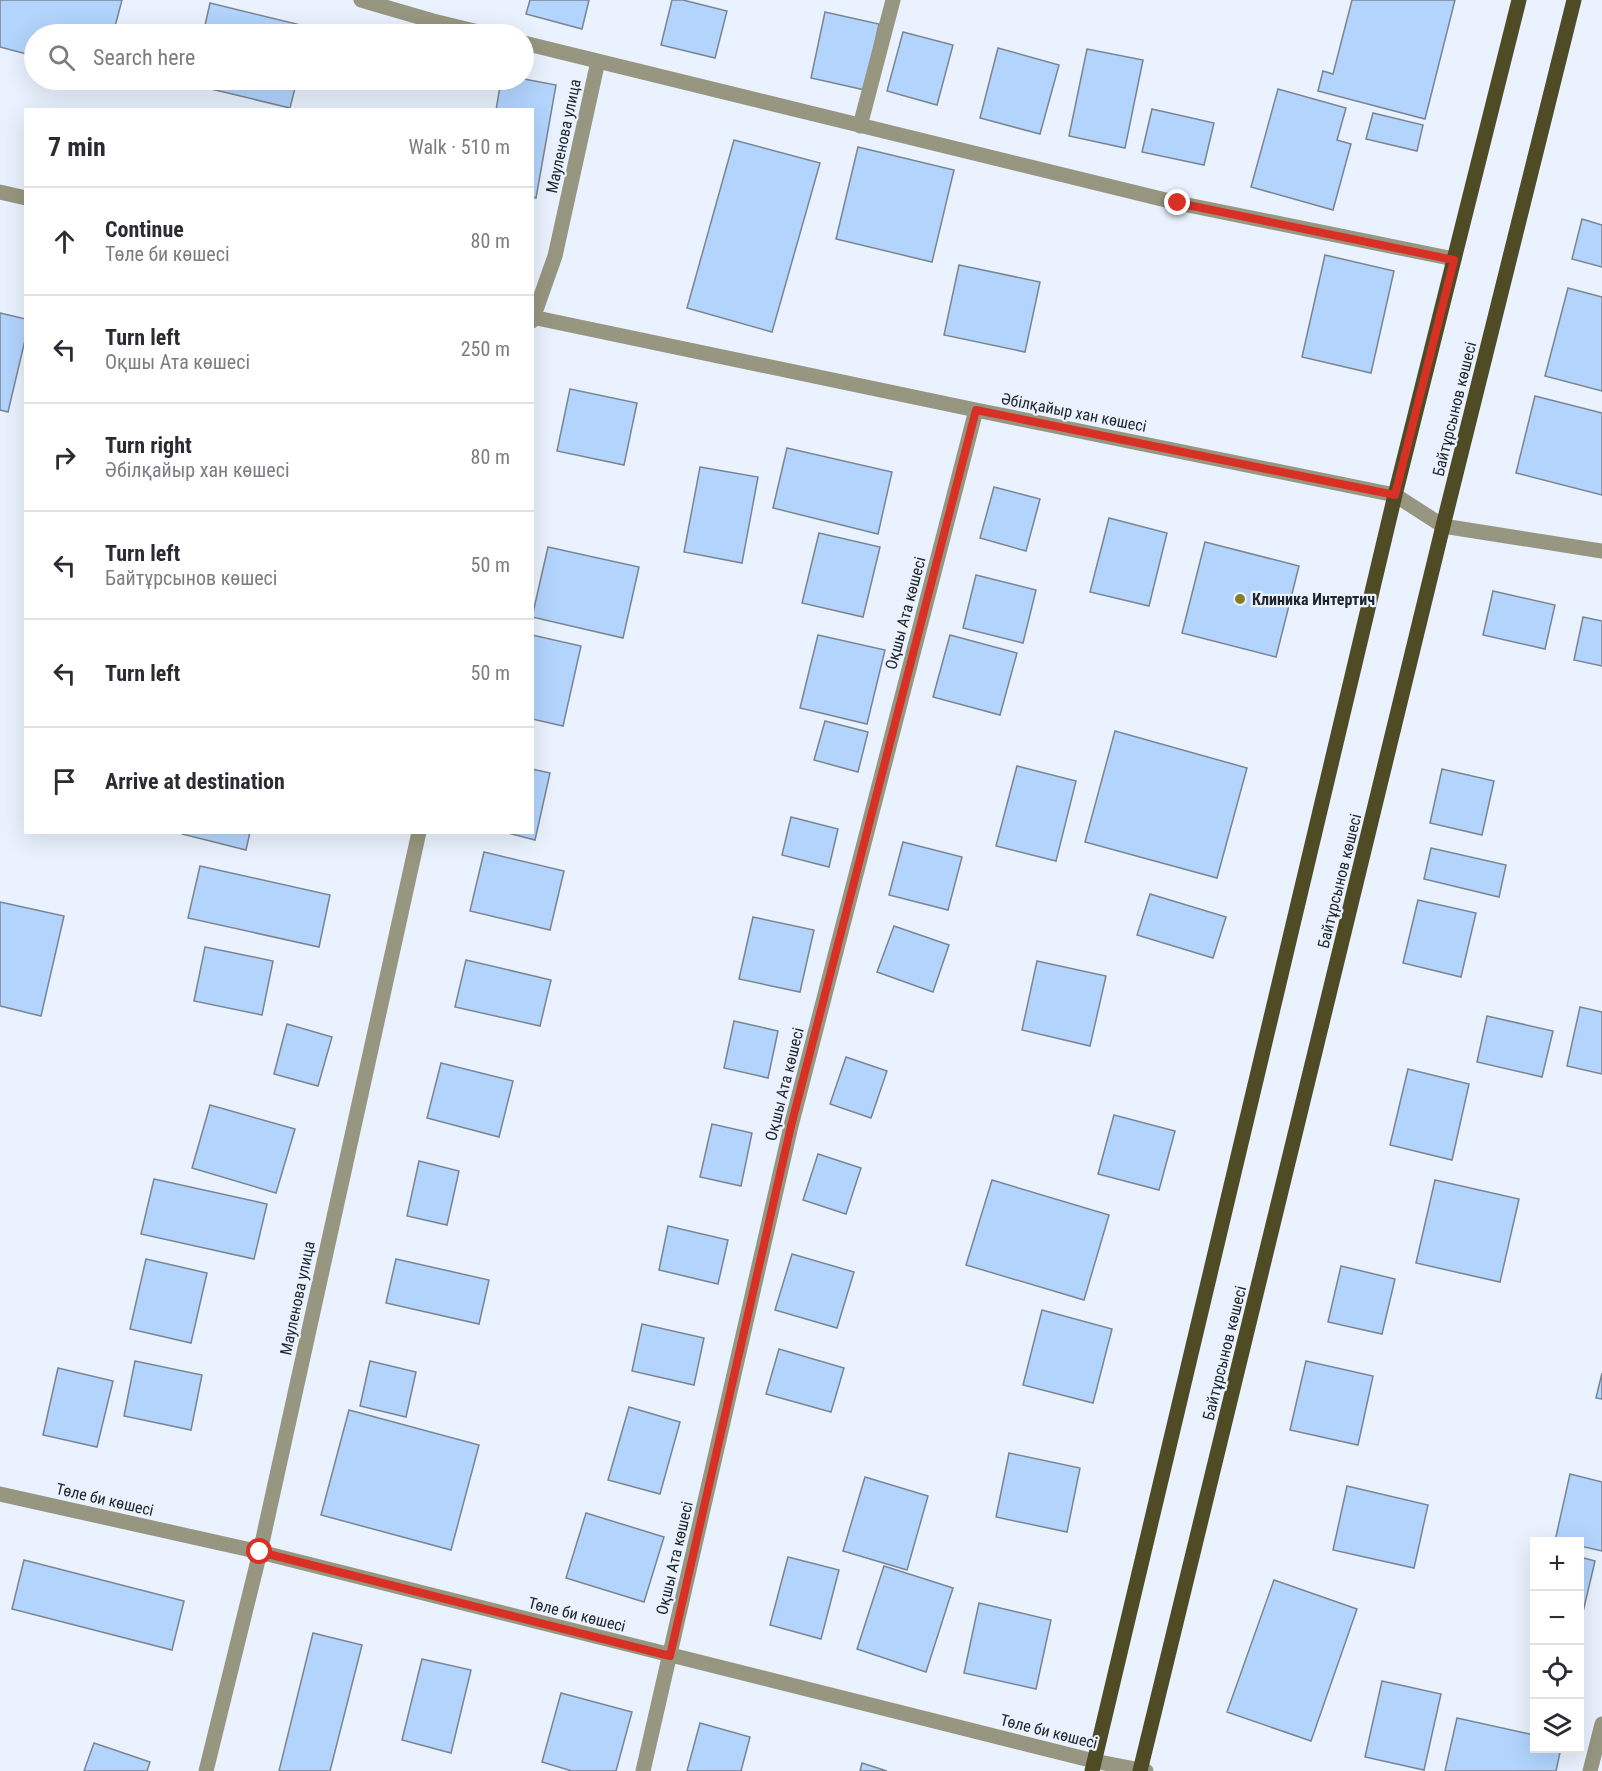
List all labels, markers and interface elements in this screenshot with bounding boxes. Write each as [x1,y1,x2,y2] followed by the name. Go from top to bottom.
[24,24,534,90] search box
[45,41,78,74] icon: search
[93,45,195,70] text: Search here
[542,77,585,195] street label: Мауленова улица
[48,132,106,162] text: 7 min
[409,135,510,159] text: Walk · 510 m
[1164,189,1190,215] route end
[105,217,184,242] text: Continue
[48,225,81,258] icon: ahead
[471,229,510,253] text: 80 m
[105,242,230,266] text: Төле би көшесі
[105,325,180,350] text: Turn left
[48,333,81,366] icon: left
[461,337,510,361] text: 250 m
[1429,340,1480,478] street label: Байтұрсынов көшесі
[105,350,250,374] text: Оқшы Ата көшесі
[1000,389,1148,436] street label: Әбілқайыр хан көшесі
[105,433,192,458] text: Turn right
[48,441,81,474] icon: right
[471,445,510,469] text: 80 m
[105,458,290,482] text: Әбілқайыр хан көшесі
[105,541,180,566] text: Turn left
[48,549,81,582] icon: left
[471,553,510,577] text: 50 m
[881,555,930,672] street label: Оқшы Ата көшесі
[105,566,277,590] text: Байтұрсынов көшесі
[1252,590,1375,609] place label: Клиника Интертич
[1233,592,1247,606] marker: Клиника Интертич
[48,657,81,690] icon: left
[105,661,180,686] text: Turn left
[471,661,510,685] text: 50 m
[48,765,81,798] icon: arrive
[105,769,285,794] text: Arrive at destination
[1314,812,1365,950] street label: Байтұрсынов көшесі
[761,1026,808,1143] street label: Оқшы Ата көшесі
[276,1239,319,1357] street label: Мауленова улица
[1199,1284,1250,1422] street label: Байтұрсынов көшесі
[54,1479,156,1520] street label: Төле би көшесі
[652,1499,697,1617] street label: Оқшы Ата көшесі
[1530,1537,1584,1753] map controls
[1530,1537,1584,1591] button: +
[246,1538,272,1564] route start
[1530,1591,1584,1645] button: −
[526,1593,628,1636] street label: Төле би көшесі
[1530,1645,1584,1699] button: locate
[1530,1699,1584,1753] button: layers
[998,1710,1100,1753] street label: Төле би көшесі

